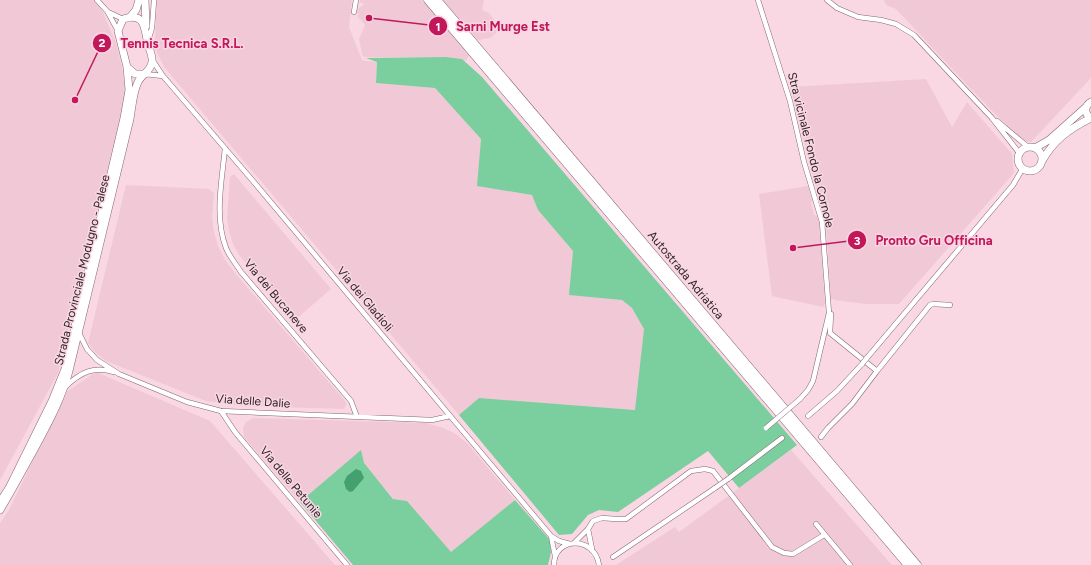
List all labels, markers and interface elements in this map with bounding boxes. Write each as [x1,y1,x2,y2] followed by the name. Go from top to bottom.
[428,14,558,39] callout: Sarni Murge Est
[456,19,550,34] text: Sarni Murge Est
[435,20,441,34] text: 1
[92,31,252,56] callout: Tennis Tecnica S.R.L.
[99,36,106,50] text: 2
[120,36,244,51] text: Tennis Tecnica S.R.L.
[785,71,837,230] street label: Stra vicinale Fondo la Cornole
[52,173,113,367] street label: Strada Provinciale Modugno - Palese
[645,228,727,322] street label: Autostrada Adriatica
[847,228,1000,253] callout: Pronto Gru Officina
[875,233,993,248] text: Pronto Gru Officina
[854,234,861,248] text: 3
[241,256,311,336] street label: Via dei Bucaneve
[334,264,396,334] street label: Via dei Gladioli
[215,391,291,411] street label: Via delle Dalie
[257,443,325,521] street label: Via delle Petunie

